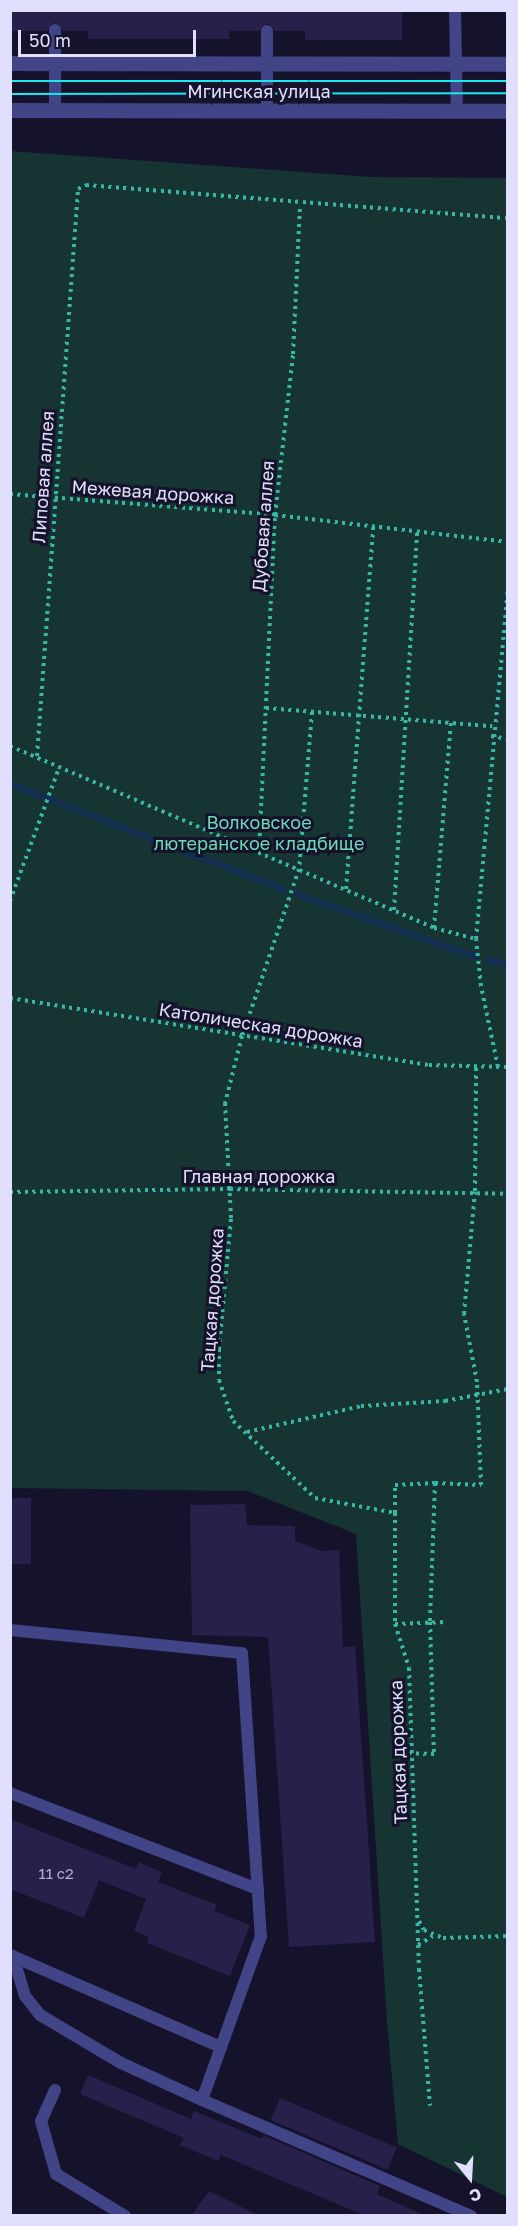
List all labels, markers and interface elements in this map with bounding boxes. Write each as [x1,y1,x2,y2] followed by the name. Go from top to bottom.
[21,18,200,56] scale bar
[29,29,71,51] text: 50 m
[187,80,331,102] street label: Мгинская улица
[28,410,58,544] street label: Липовая аллея
[248,460,278,592] street label: Дубовая аллея
[71,476,235,508] street label: Межевая дорожка
[154,812,364,854] park label: Волковское лютеранское кладбище
[157,998,365,1052] street label: Католическая дорожка
[183,1165,335,1187] street label: Главная дорожка
[196,1227,228,1373] street label: Тацкая дорожка
[385,1680,411,1824] street label: Тацкая дорожка
[38,1865,74,1883] house number: 11 с2
[440,2148,500,2208] north arrow
[467,2184,484,2206] text: С

